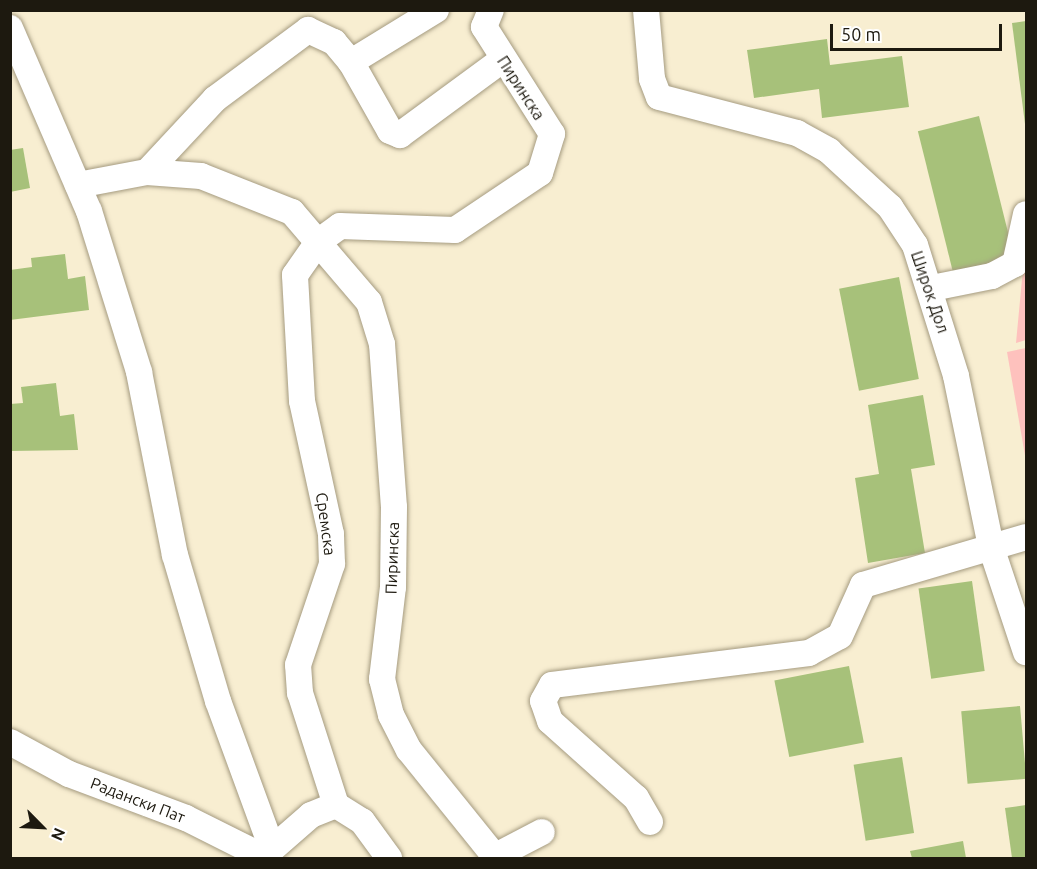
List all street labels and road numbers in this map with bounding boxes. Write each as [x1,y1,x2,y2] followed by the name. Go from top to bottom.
[493,52,549,124] street label: Пиринска
[907,248,953,336] street label: Широк Дол
[312,491,340,557] street label: Сремска
[381,521,403,595] street label: Пиринска
[88,773,188,827] street label: Радански Пат

